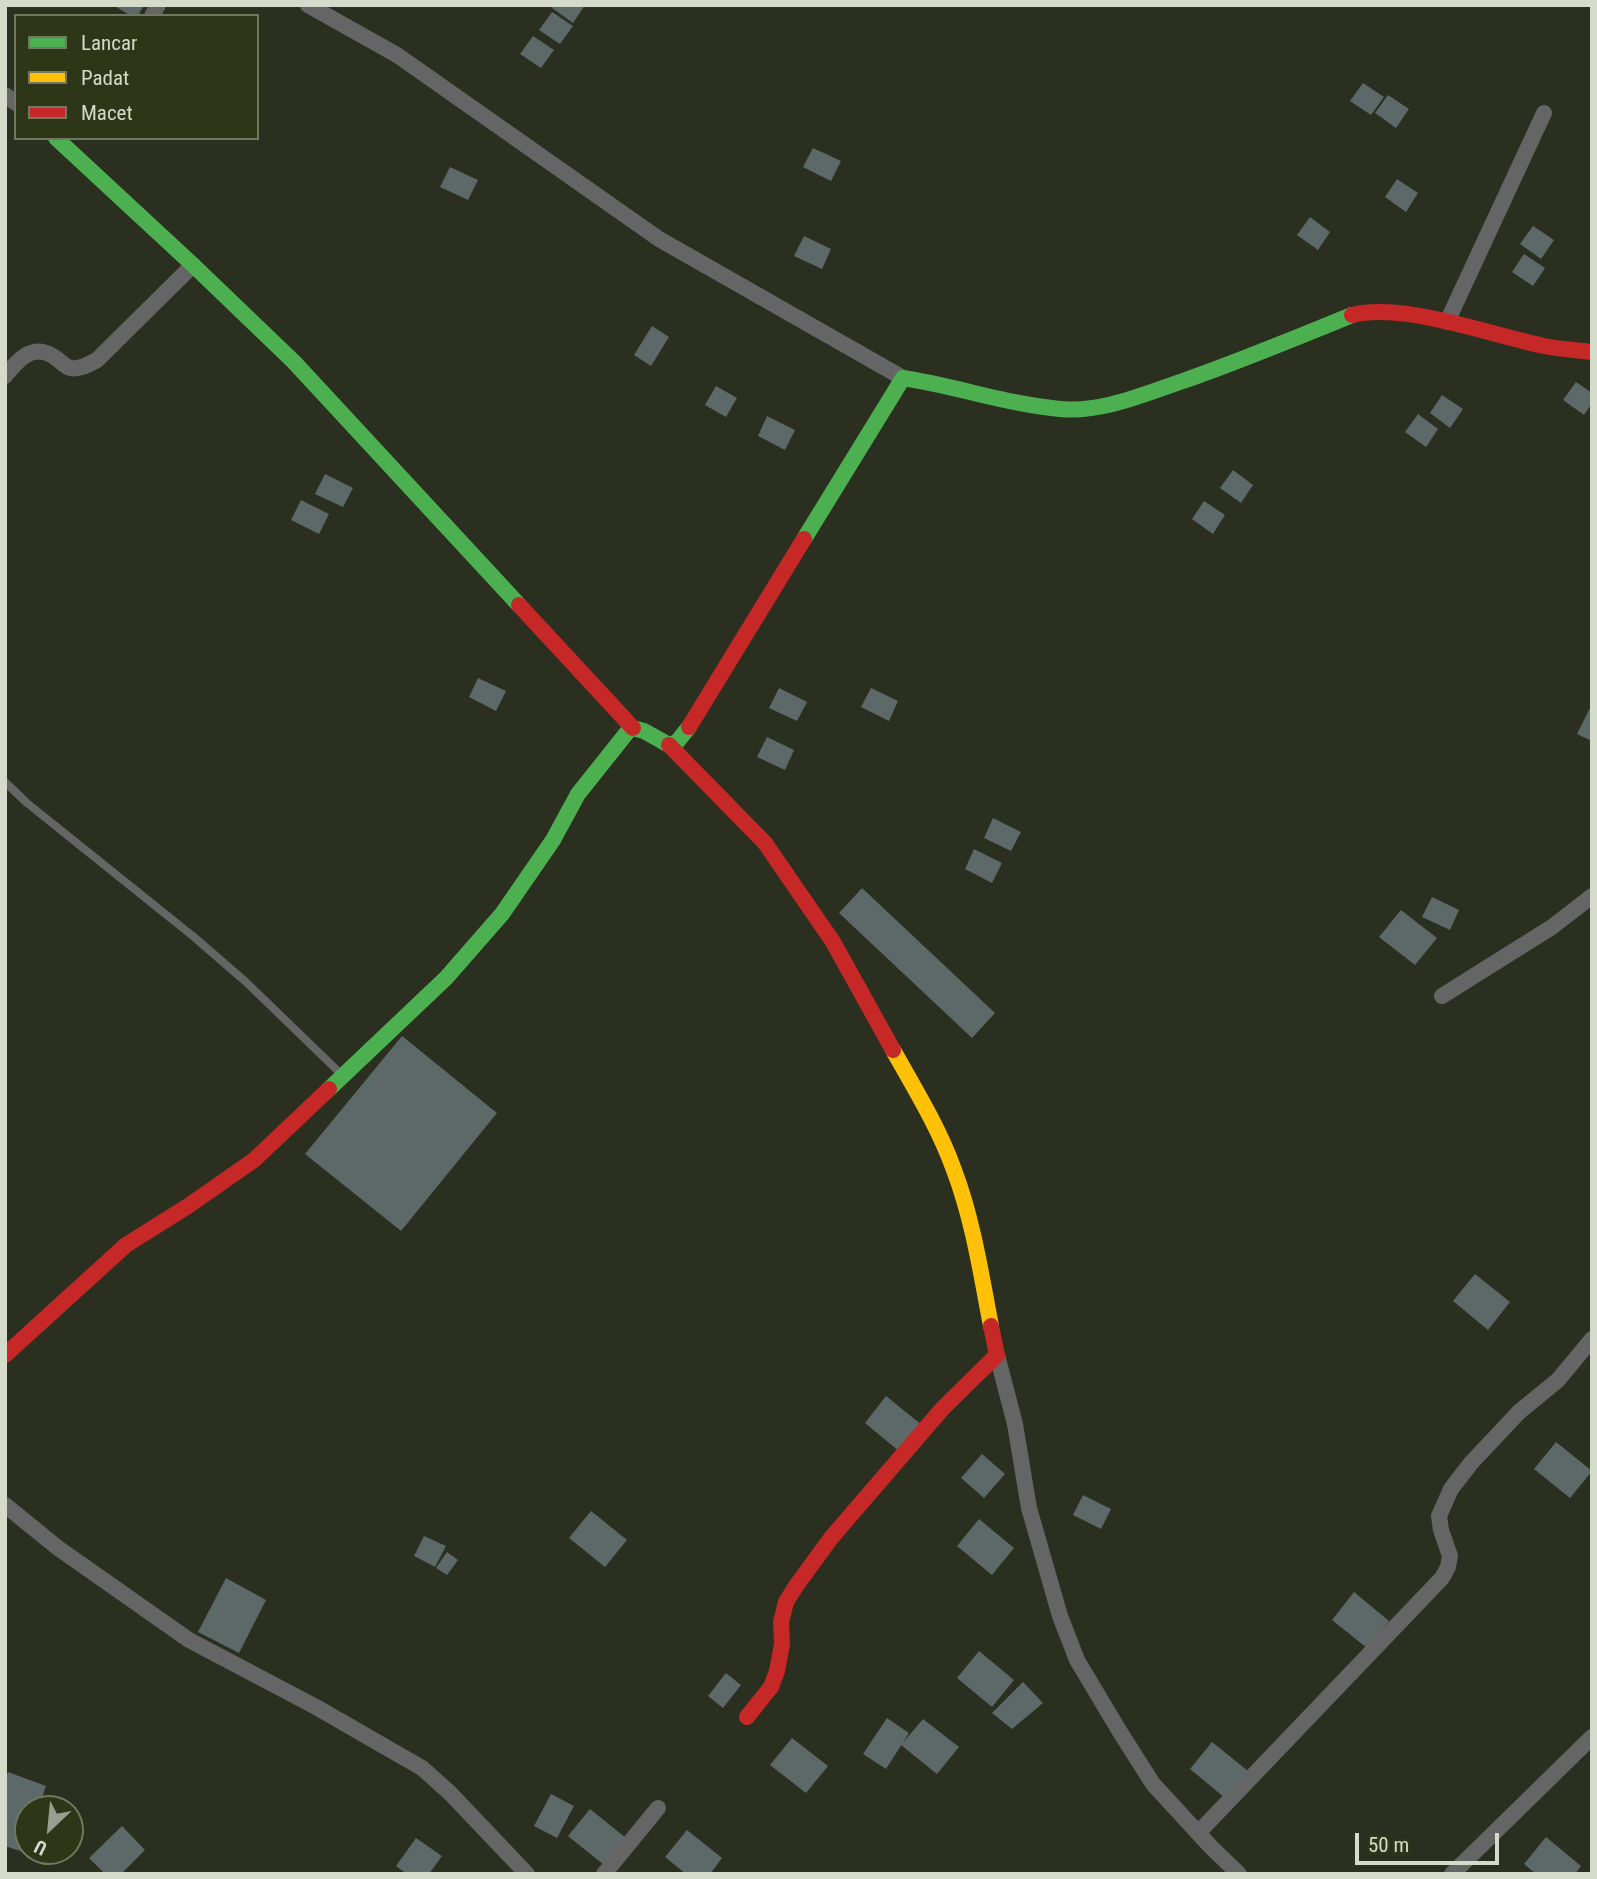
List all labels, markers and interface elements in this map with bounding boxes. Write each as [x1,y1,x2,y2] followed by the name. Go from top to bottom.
[14,14,259,140] legend
[81,31,137,55] text: Lancar
[81,66,129,90] text: Padat
[81,101,133,125] text: Macet
[14,1795,84,1865] north arrow
[1359,1820,1502,1864] scale bar
[1368,1833,1409,1857] text: 50 m
[31,1835,50,1860] text: U

